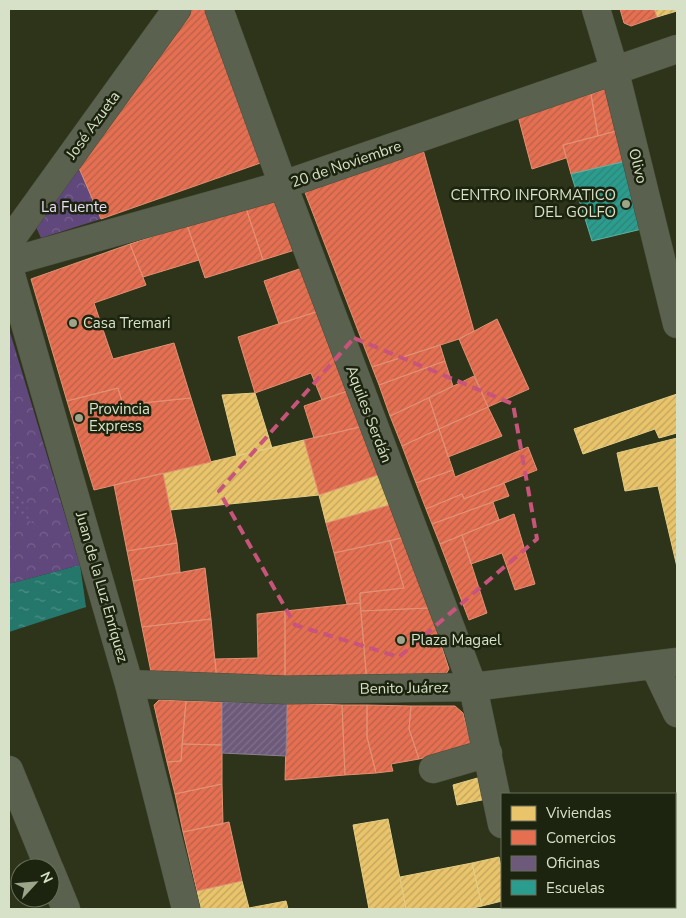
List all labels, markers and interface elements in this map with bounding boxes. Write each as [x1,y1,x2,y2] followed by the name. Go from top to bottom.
[61,87,125,164] street label: José Azueta
[288,136,404,192] street label: 20 de Noviembre
[624,146,652,186] street label: Olivo
[450,185,616,222] place label: CENTRO INFORMATICO DEL GOLFO
[41,197,107,217] park label: La Fuente
[620,198,632,210] marker: CENTRO INFORMATICO DEL GOLFO
[83,313,171,333] place label: Casa Tremari
[67,317,79,329] marker: Casa Tremari
[341,363,397,465] street label: Aquiles Serdán
[89,399,150,436] place label: Provincia Express
[73,412,85,424] marker: Provincia Express
[71,508,133,665] street label: Juan de la Luz Enríquez
[411,630,502,650] place label: Plaza Magael
[395,634,407,646] marker: Plaza Magael
[359,677,449,699] street label: Benito Juárez
[501,793,676,908] legend
[545,803,611,823] text: Viviendas
[546,828,616,848] text: Comercios
[546,853,600,873] text: Oficinas
[10,858,60,908] north arrow
[35,869,57,886] text: N
[546,878,605,898] text: Escuelas

